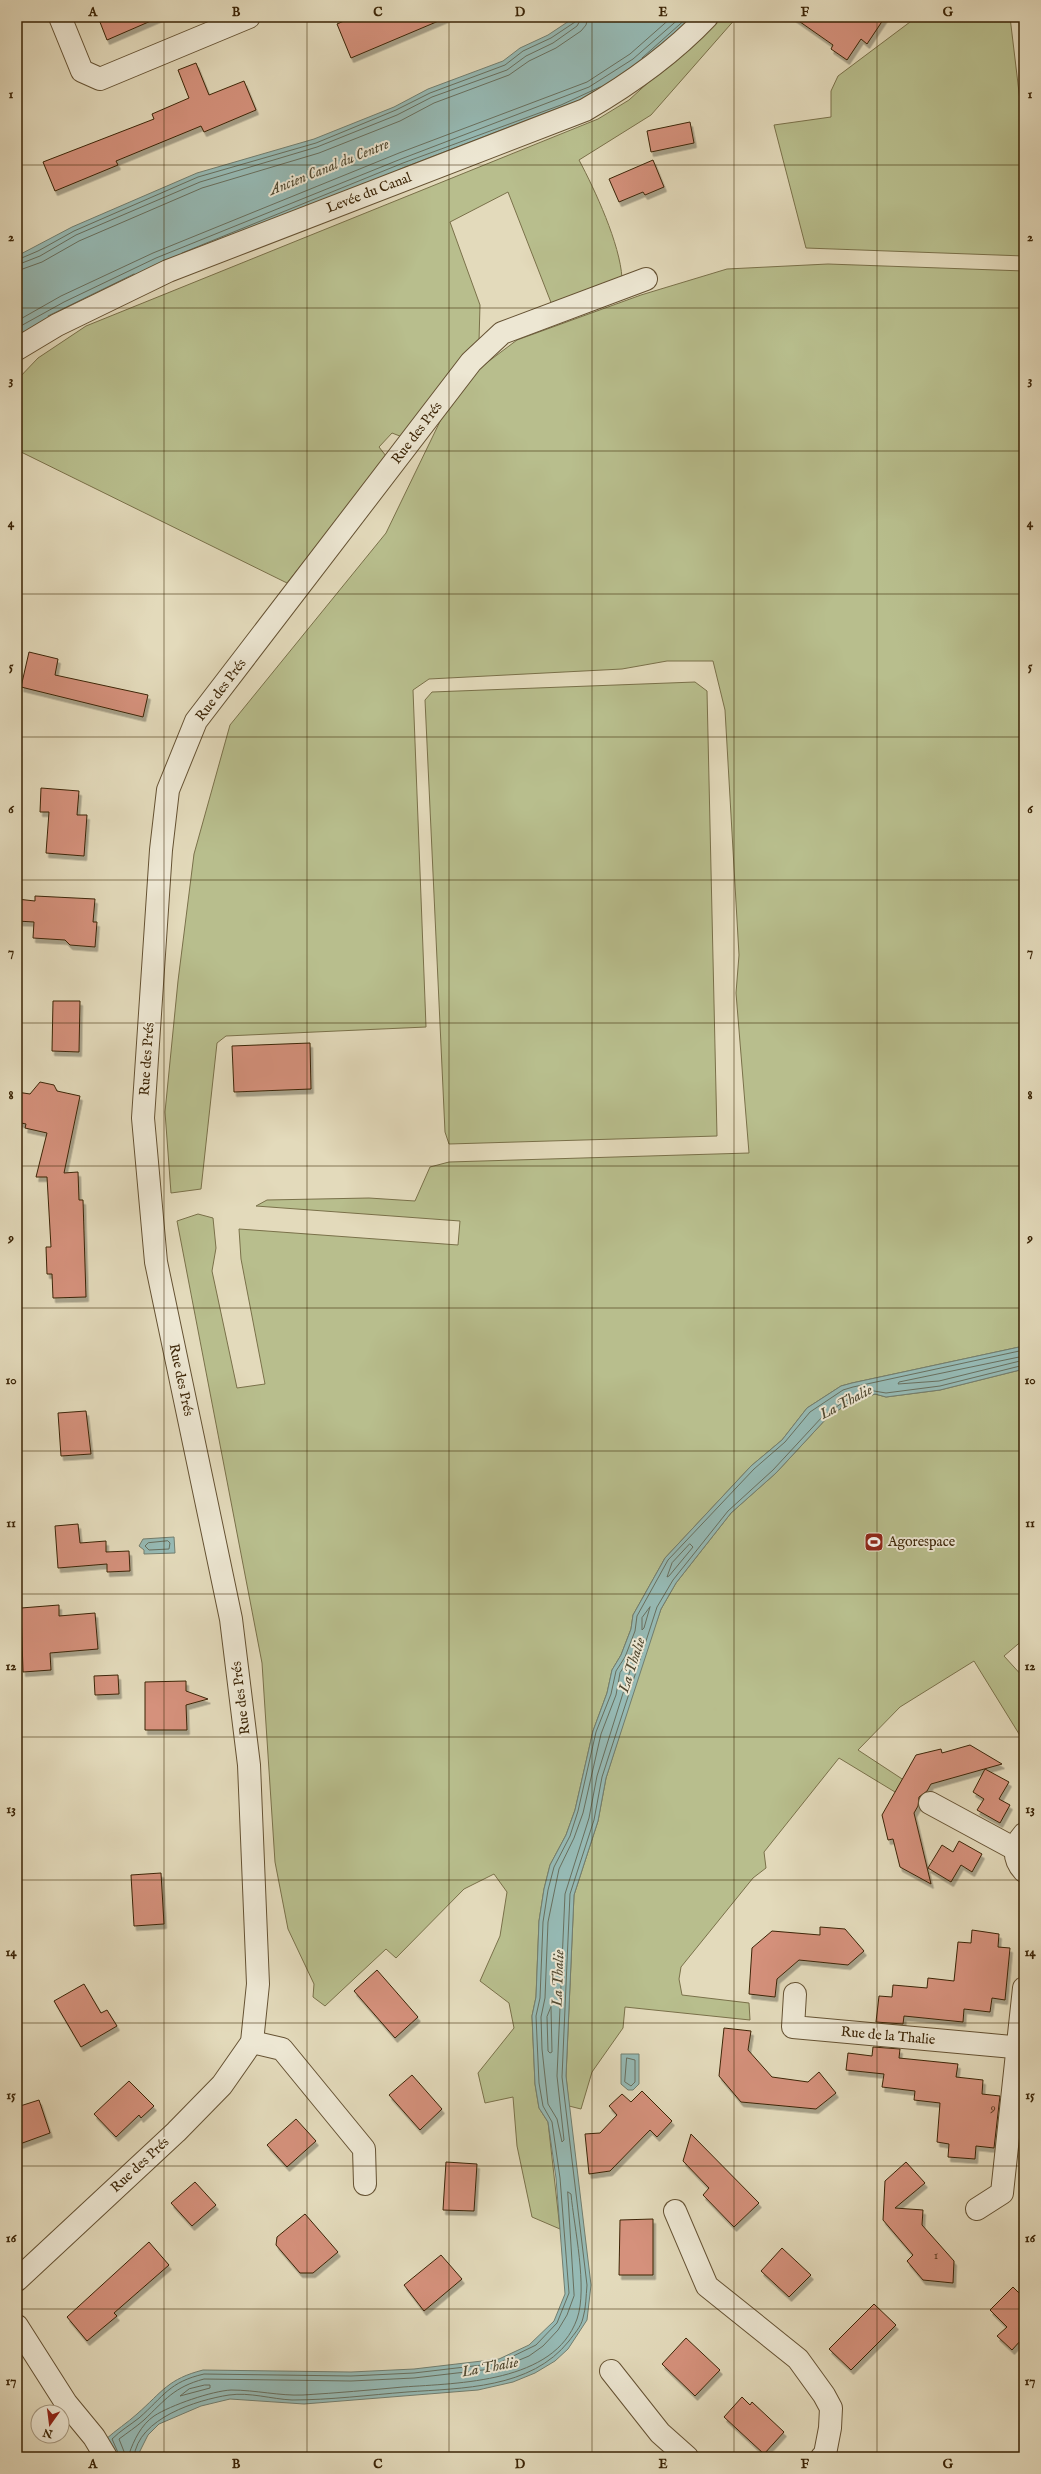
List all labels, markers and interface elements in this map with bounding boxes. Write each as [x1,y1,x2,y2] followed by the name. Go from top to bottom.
[88,4,99,21] text: A
[232,4,241,21] text: B
[373,4,383,21] text: C
[515,4,526,21] text: D
[658,4,668,21] text: E
[801,4,810,21] text: F
[943,4,954,21] text: G
[9,86,14,103] text: 1
[1028,86,1033,103] text: 1
[264,134,392,200] water label: Ancien Canal du Centre
[324,168,414,217] street label: Levée du Canal
[8,229,14,246] text: 2
[1027,229,1033,246] text: 2
[9,372,14,389] text: 3
[1028,372,1033,389] text: 3
[388,398,446,468] street label: Rue des Prés
[8,515,15,532] text: 4
[1027,515,1034,532] text: 4
[192,655,250,725] street label: Rue des Prés
[9,658,14,675] text: 5
[1028,658,1033,675] text: 5
[8,801,14,818] text: 6
[1027,801,1033,818] text: 6
[8,944,14,961] text: 7
[1027,944,1033,961] text: 7
[135,1022,159,1096] street label: Rue des Prés
[8,1087,14,1104] text: 8
[1027,1087,1033,1104] text: 8
[7,1230,14,1247] text: 9
[1026,1230,1033,1247] text: 9
[165,1342,197,1418] street label: Rue des Prés
[5,1372,17,1389] text: 10
[1024,1372,1036,1389] text: 10
[815,1380,876,1424] water label: La Thalie
[6,1515,16,1532] text: 11
[1025,1515,1035,1532] text: 11
[863,1531,885,1553] sports icon: Agorespace
[887,1533,956,1551] place label: Agorespace
[614,1635,650,1696] water label: La Thalie
[6,1658,16,1675] text: 12
[1025,1658,1035,1675] text: 12
[228,1660,254,1736] street label: Rue des Prés
[6,1801,16,1818] text: 13
[1025,1801,1035,1818] text: 13
[5,1944,17,1961] text: 14
[1024,1944,1036,1961] text: 14
[547,1949,568,2008] water label: La Thalie
[840,2023,937,2049] street label: Rue de la Thalie
[6,2087,16,2104] text: 15
[1025,2087,1035,2104] text: 15
[989,2101,996,2116] house number: 9
[107,2133,173,2197] street label: Rue des Prés
[6,2230,17,2247] text: 16
[1025,2230,1036,2247] text: 16
[934,2248,938,2263] house number: 1
[459,2353,520,2381] water label: La Thalie
[6,2373,16,2390] text: 17
[1025,2373,1035,2390] text: 17
[30,2404,70,2444] north arrow
[41,2425,55,2441] text: N
[88,2456,99,2473] text: A
[232,2456,241,2473] text: B
[373,2456,383,2473] text: C
[515,2456,526,2473] text: D
[658,2456,668,2473] text: E
[801,2456,810,2473] text: F
[943,2456,954,2473] text: G

